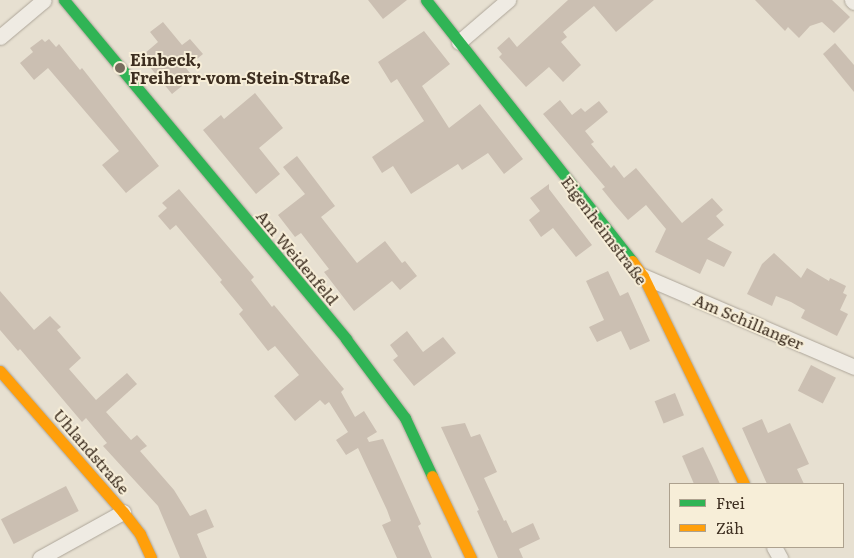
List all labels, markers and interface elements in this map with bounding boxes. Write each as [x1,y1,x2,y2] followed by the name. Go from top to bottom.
[130,49,350,87] place label: Einbeck, Freiherr-vom-Stein-Straße
[114,62,126,74] marker: Einbeck, Freiherr-vom-Stein-Straße
[558,172,652,288] street label: Eigenheimstraße
[253,206,343,308] street label: Am Weidenfeld
[691,289,807,353] street label: Am Schillanger
[50,405,134,497] street label: Uhlandstraße
[669,483,844,548] legend
[716,491,745,514] text: Frei
[716,516,744,539] text: Zäh

